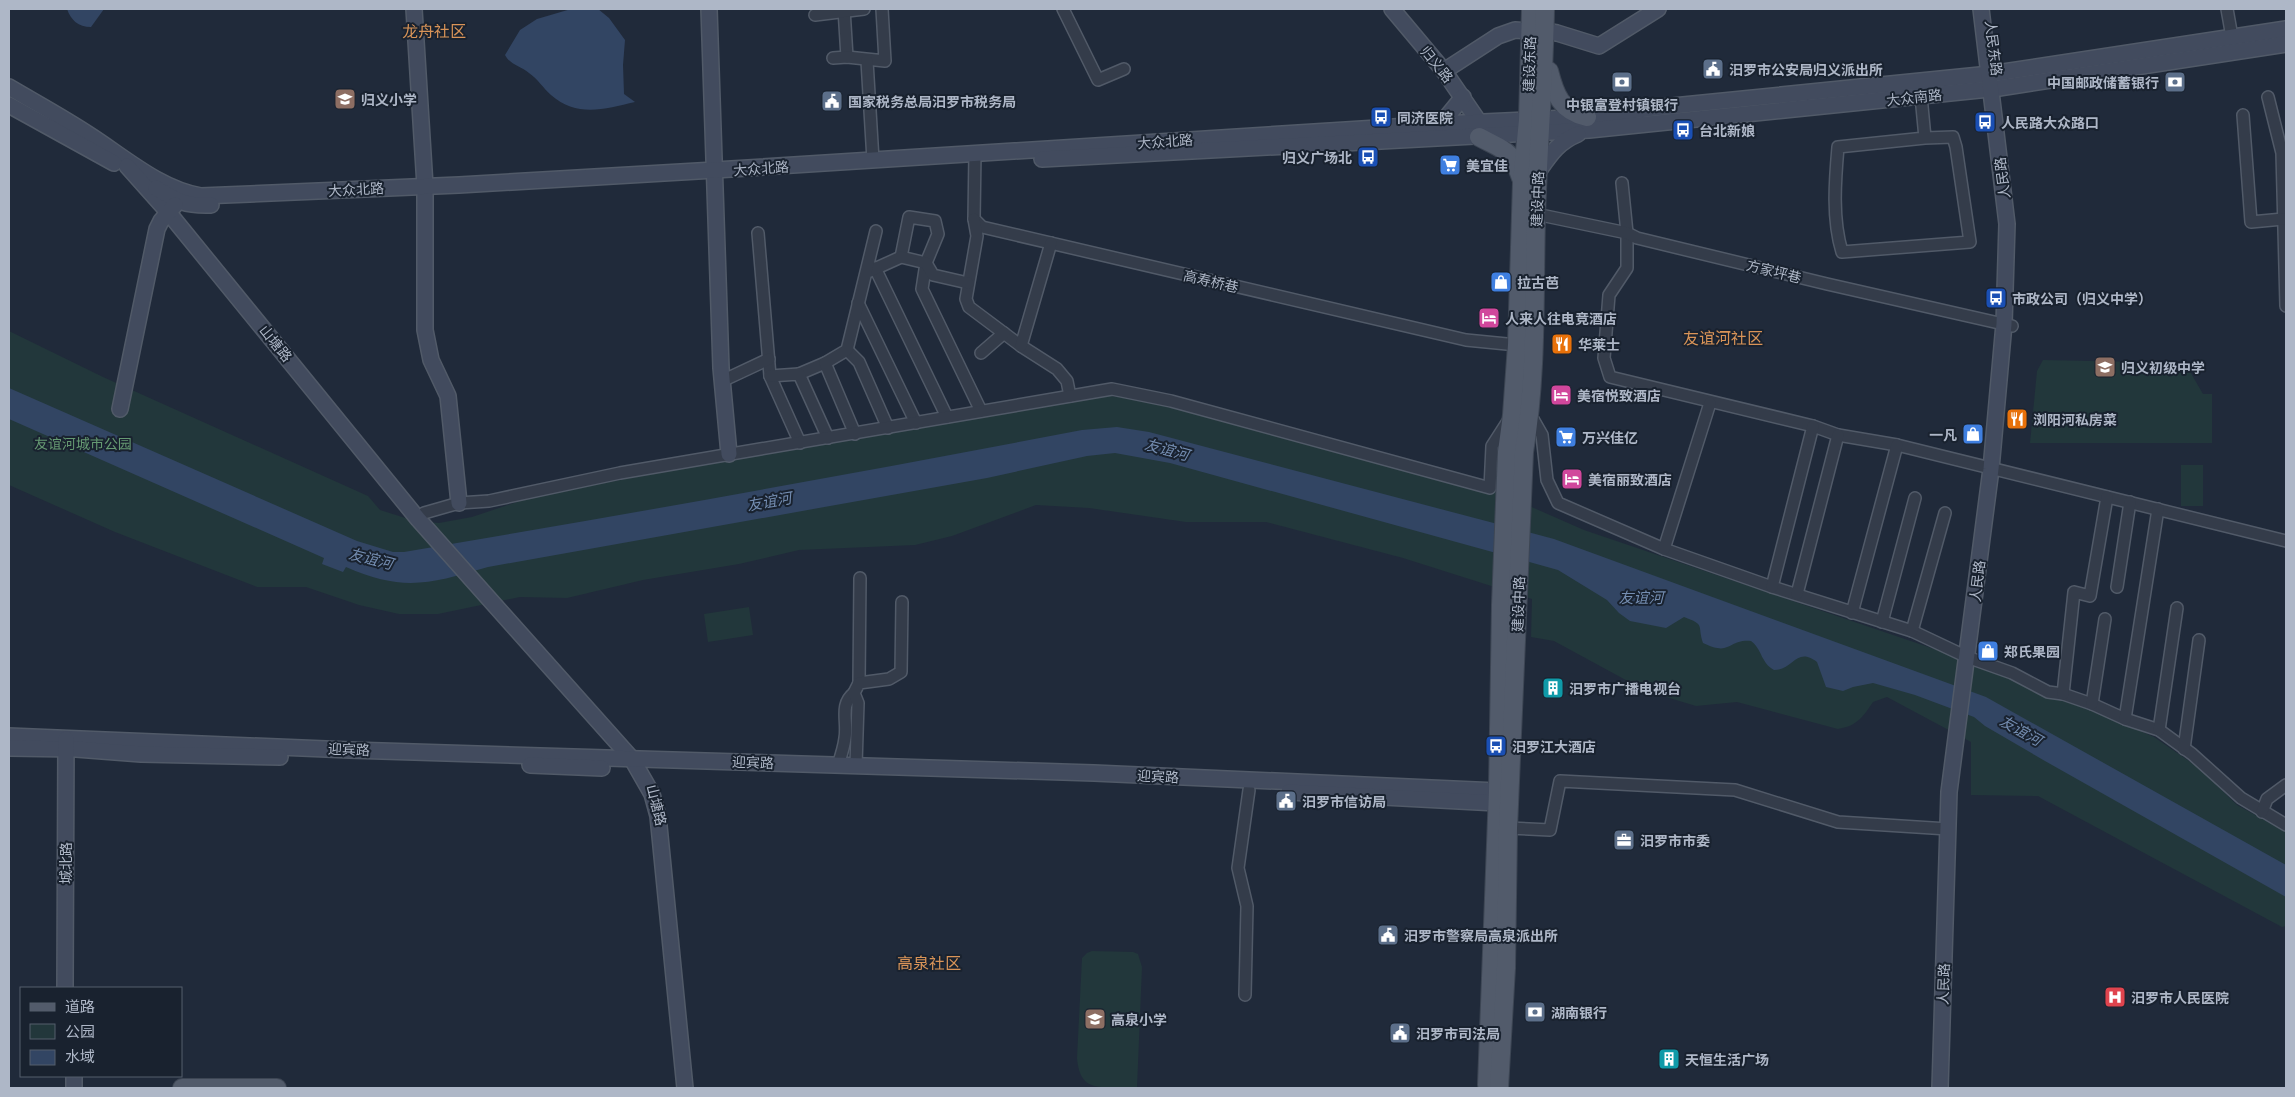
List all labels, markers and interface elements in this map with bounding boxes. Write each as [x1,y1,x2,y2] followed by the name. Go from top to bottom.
[1981,19,2007,77] street label: 人民东路
[402,20,466,42] district label: 龙舟社区
[1519,36,1539,92] street label: 建设东路
[1416,42,1458,86] street label: 归义路
[1701,57,1725,81] public building icon: 汨罗市公安局归义派出所
[1729,60,1883,79] place label: 汨罗市公安局归义派出所
[1610,70,1634,94] bank icon: 中银富登村镇银行
[2163,70,2187,94] bank icon: 中国邮政储蓄银行
[2047,73,2159,92] place label: 中国邮政储蓄银行
[1885,85,1943,109] street label: 大众南路
[333,87,357,111] school or university icon: 归义小学
[820,89,844,113] public building icon: 国家税务总局汨罗市税务局
[361,90,417,109] place label: 归义小学
[848,92,1016,111] place label: 国家税务总局汨罗市税务局
[1566,95,1678,114] place label: 中银富登村镇银行
[1369,105,1393,129] bus stop icon: 同济医院
[1397,108,1453,127] place label: 同济医院
[1973,110,1997,134] bus stop icon: 人民路大众路口
[2001,113,2099,132] place label: 人民路大众路口
[1671,118,1695,142] bus stop icon: 台北新娘
[1699,121,1755,140] place label: 台北新娘
[1136,130,1194,152] street label: 大众北路
[1356,145,1380,169] bus stop icon: 归义广场北
[1282,148,1352,167] place label: 归义广场北
[1438,153,1462,177] supermarket icon: 美宜佳
[1466,156,1508,175] place label: 美宜佳
[1990,156,2014,200] street label: 人民路
[732,157,790,179] street label: 大众北路
[1527,171,1547,227] street label: 建设中路
[328,178,384,200] street label: 大众北路
[1745,255,1803,287] street label: 方家坪巷
[1182,265,1240,297] street label: 高寿桥巷
[1489,270,1513,294] shop icon: 拉古芭
[1517,273,1559,292] place label: 拉古芭
[1984,286,2008,310] bus stop icon: 市政公司（归义中学）
[2012,289,2152,308] place label: 市政公司（归义中学）
[1477,306,1501,330] hotel icon: 人来人往电竞酒店
[1505,309,1617,328] place label: 人来人往电竞酒店
[255,321,297,365] street label: 山塘路
[1683,327,1763,349] district label: 友谊河社区
[1550,332,1574,356] restaurant icon: 华莱士
[1578,335,1620,354] place label: 华莱士
[2093,355,2117,379] school or university icon: 归义初级中学
[2121,358,2205,377] place label: 归义初级中学
[1549,383,1573,407] hotel icon: 美宿悦致酒店
[1577,386,1661,405] place label: 美宿悦致酒店
[2005,407,2029,431] restaurant icon: 浏阳河私房菜
[2033,410,2117,429] place label: 浏阳河私房菜
[1961,422,1985,446] shop icon: 一凡
[1554,425,1578,449] supermarket icon: 万兴佳亿
[1929,425,1957,444] place label: 一凡
[1582,428,1638,447] place label: 万兴佳亿
[34,434,132,453] park label: 友谊河城市公园
[1143,434,1194,465] water label: 友谊河
[1560,467,1584,491] hotel icon: 美宿丽致酒店
[1588,470,1672,489] place label: 美宿丽致酒店
[745,487,796,515] water label: 友谊河
[347,543,398,574] water label: 友谊河
[1965,559,1989,603] street label: 人民路
[1508,576,1528,632] street label: 建设中路
[1618,587,1666,607] water label: 友谊河
[1976,639,2000,663] shop icon: 郑氏果园
[2004,642,2060,661] place label: 郑氏果园
[1541,676,1565,700] building icon: 汨罗市广播电视台
[1569,679,1681,698] place label: 汨罗市广播电视台
[1996,710,2048,751] water label: 友谊河
[1484,734,1508,758] bus stop icon: 汨罗江大酒店
[1512,737,1596,756] place label: 汨罗江大酒店
[328,739,370,759] street label: 迎宾路
[732,752,774,772] street label: 迎宾路
[1137,765,1179,787] street label: 迎宾路
[643,782,671,828] street label: 山塘路
[1274,789,1298,813] public building icon: 汨罗市信访局
[1302,792,1386,811] place label: 汨罗市信访局
[1612,828,1636,852] office icon: 汨罗市市委
[1640,831,1710,850] place label: 汨罗市市委
[56,842,75,884] street label: 城北路
[1376,923,1400,947] public building icon: 汨罗市警察局高泉派出所
[1404,926,1558,945] place label: 汨罗市警察局高泉派出所
[897,952,961,974] district label: 高泉社区
[1933,963,1953,1005] street label: 人民路
[2103,985,2127,1009] hospital icon: 汨罗市人民医院
[20,987,182,1077] legend
[2131,988,2229,1007] place label: 汨罗市人民医院
[65,996,95,1016] text: 道路
[1523,1000,1547,1024] bank icon: 湖南银行
[1551,1003,1607,1022] place label: 湖南银行
[1083,1007,1107,1031] school or university icon: 高泉小学
[1111,1010,1167,1029] place label: 高泉小学
[65,1021,95,1041] text: 公园
[1388,1021,1412,1045] public building icon: 汨罗市司法局
[1416,1024,1500,1043] place label: 汨罗市司法局
[65,1046,95,1066] text: 水域
[1657,1047,1681,1071] building icon: 天恒生活广场
[1685,1050,1769,1069] place label: 天恒生活广场

